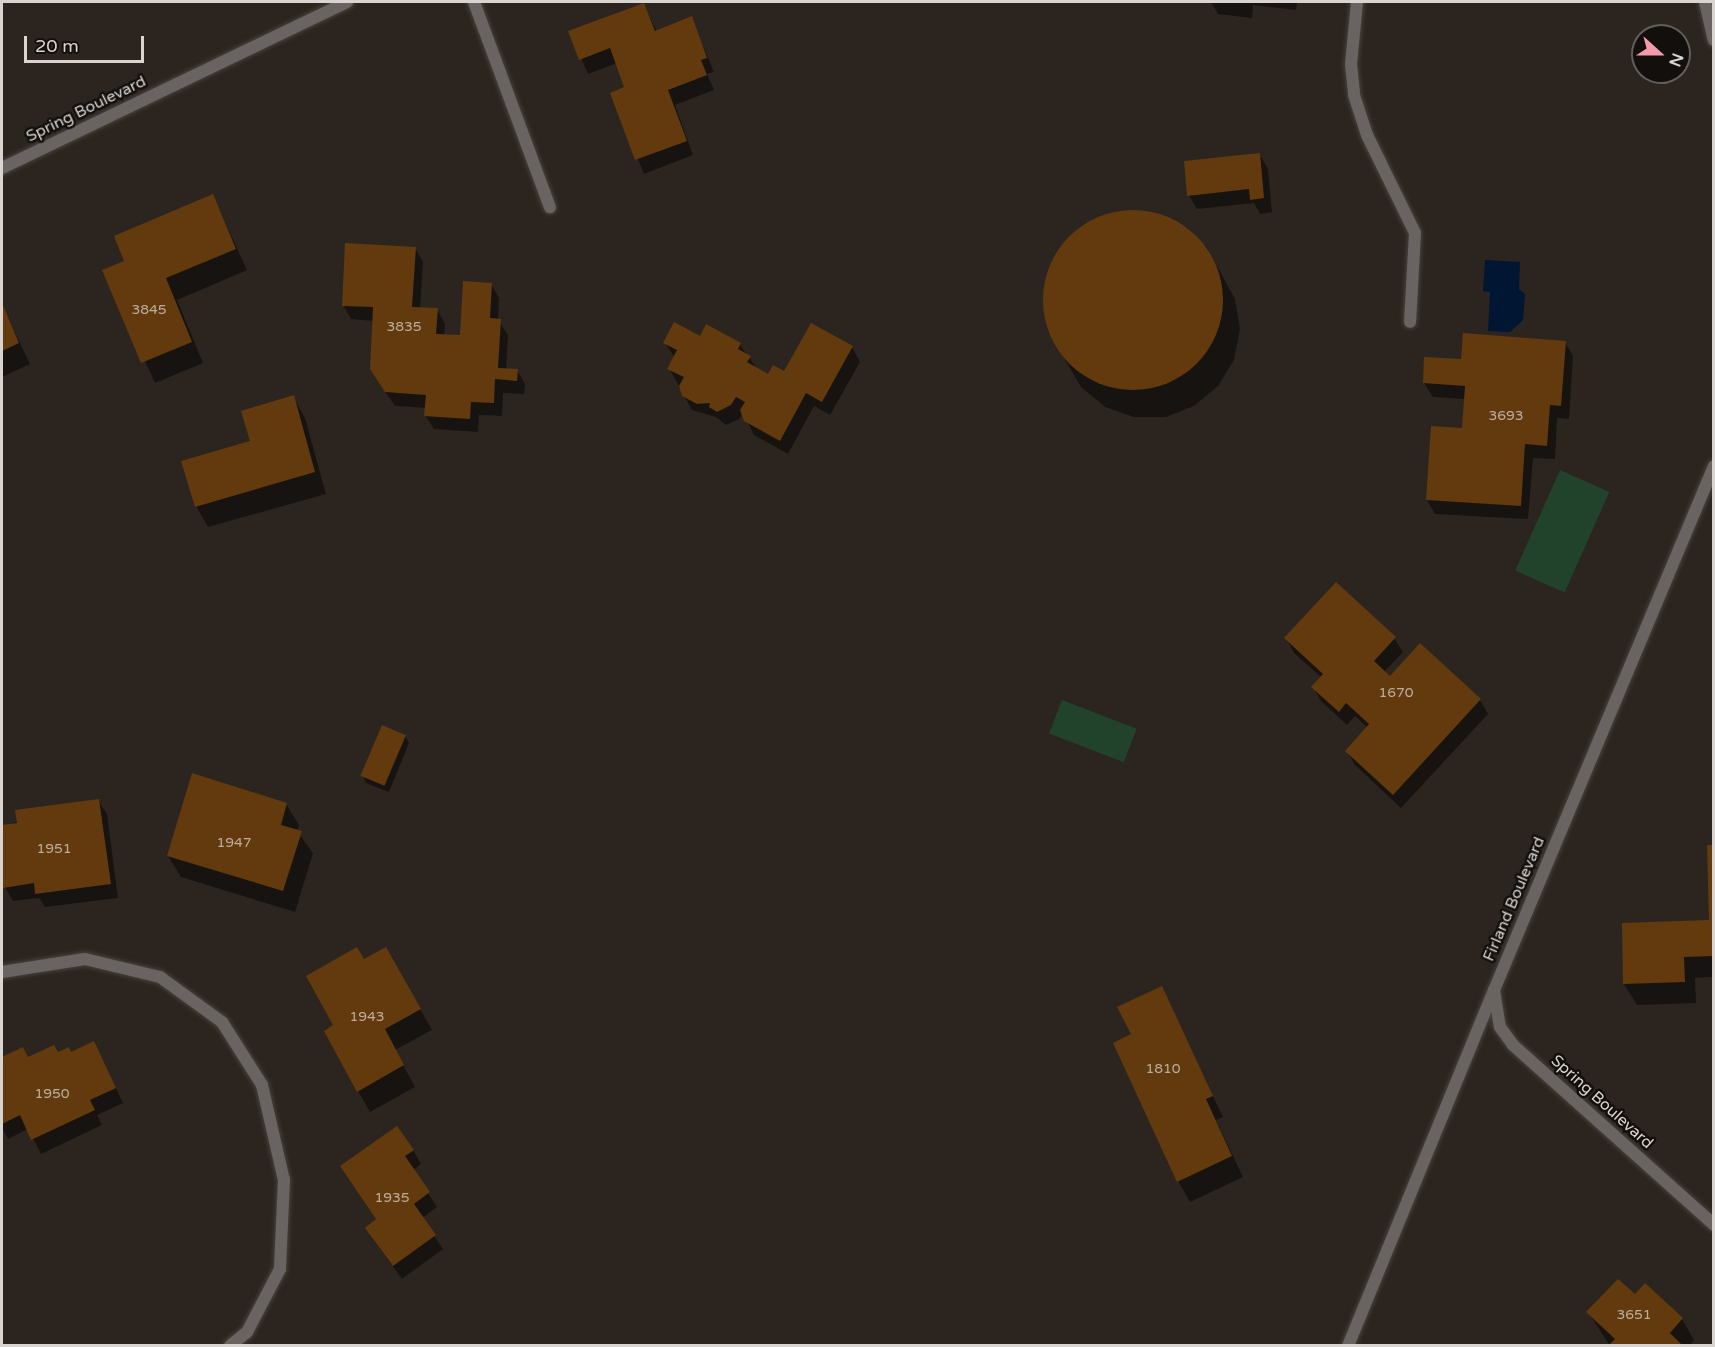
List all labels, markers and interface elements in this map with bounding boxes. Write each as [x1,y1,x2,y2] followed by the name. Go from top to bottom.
[27,24,147,62] scale bar
[1631,24,1691,84] north arrow
[35,35,79,57] text: 20 m
[1664,50,1688,69] text: N
[23,72,149,146] street label: Spring Boulevard
[131,302,167,318] house number: 3845
[386,319,422,335] house number: 3835
[1488,408,1524,424] house number: 3693
[1378,685,1414,701] house number: 1670
[1479,834,1549,964] street label: Firland Boulevard
[216,835,252,851] house number: 1947
[36,841,72,857] house number: 1951
[349,1009,385,1025] house number: 1943
[1547,1051,1657,1153] street label: Spring Boulevard
[1145,1061,1181,1077] house number: 1810
[34,1086,70,1102] house number: 1950
[374,1190,410,1206] house number: 1935
[1616,1307,1652,1323] house number: 3651

